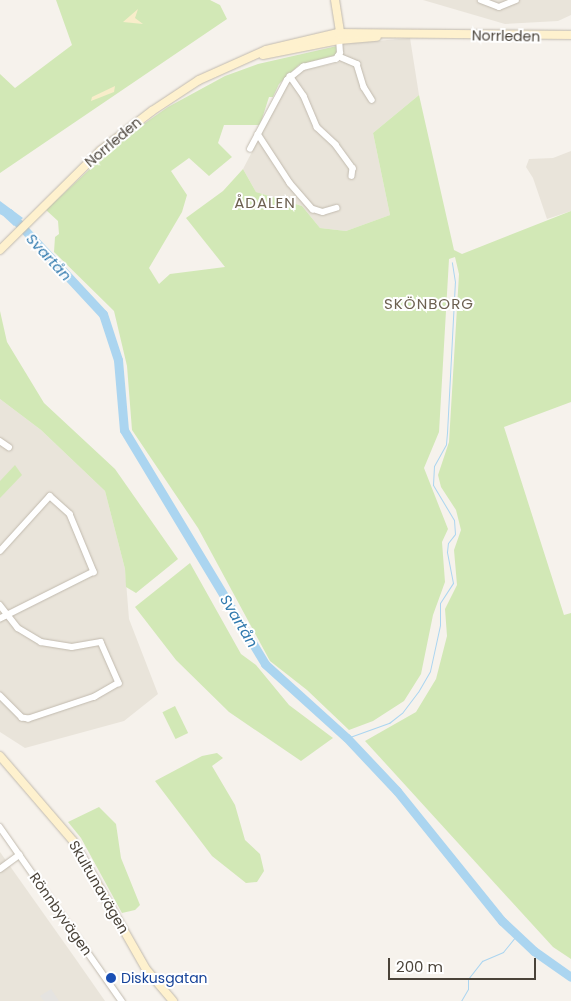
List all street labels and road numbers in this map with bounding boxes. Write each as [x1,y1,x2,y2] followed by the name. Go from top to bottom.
[472,27,540,45] street label: Norrleden
[81,114,145,170] street label: Norrleden
[66,837,132,937] street label: Skultunavägen
[26,869,96,959] street label: Rönnbyvägen

